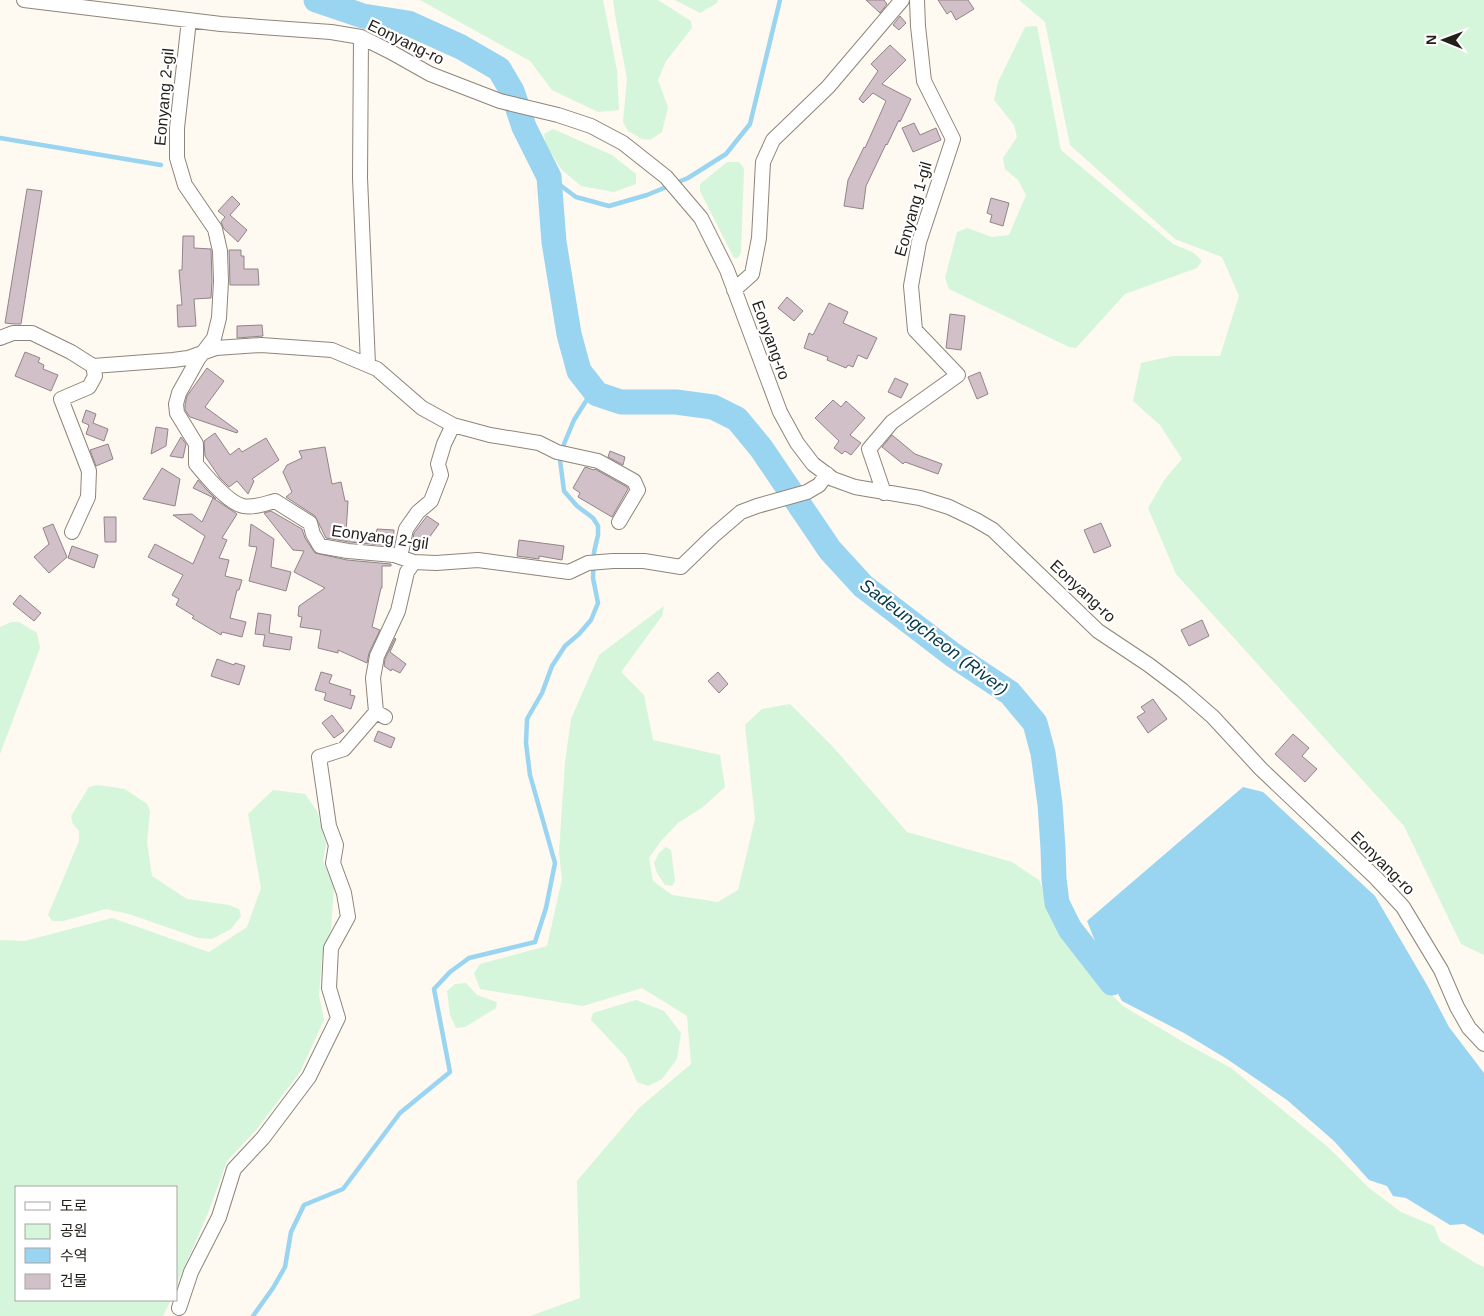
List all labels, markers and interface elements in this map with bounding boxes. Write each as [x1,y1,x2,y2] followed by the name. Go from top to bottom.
[1419,15,1469,65] north arrow
[365,16,447,68] street label: Eonyang-ro
[1423,35,1439,45] text: N
[151,48,177,146] street label: Eonyang 2-gil
[891,160,935,258] street label: Eonyang 1-gil
[749,298,793,382] street label: Eonyang-ro
[330,522,430,552] street label: Eonyang 2-gil
[1047,557,1119,625] street label: Eonyang-ro
[856,575,1012,699] water label: Sadeungcheon (River)
[1348,828,1418,898] street label: Eonyang-ro
[15,1186,178,1301] legend
[60,1197,88,1214] text: 도로
[60,1222,88,1239] text: 공원
[60,1247,88,1264] text: 수역
[60,1272,88,1289] text: 건물

